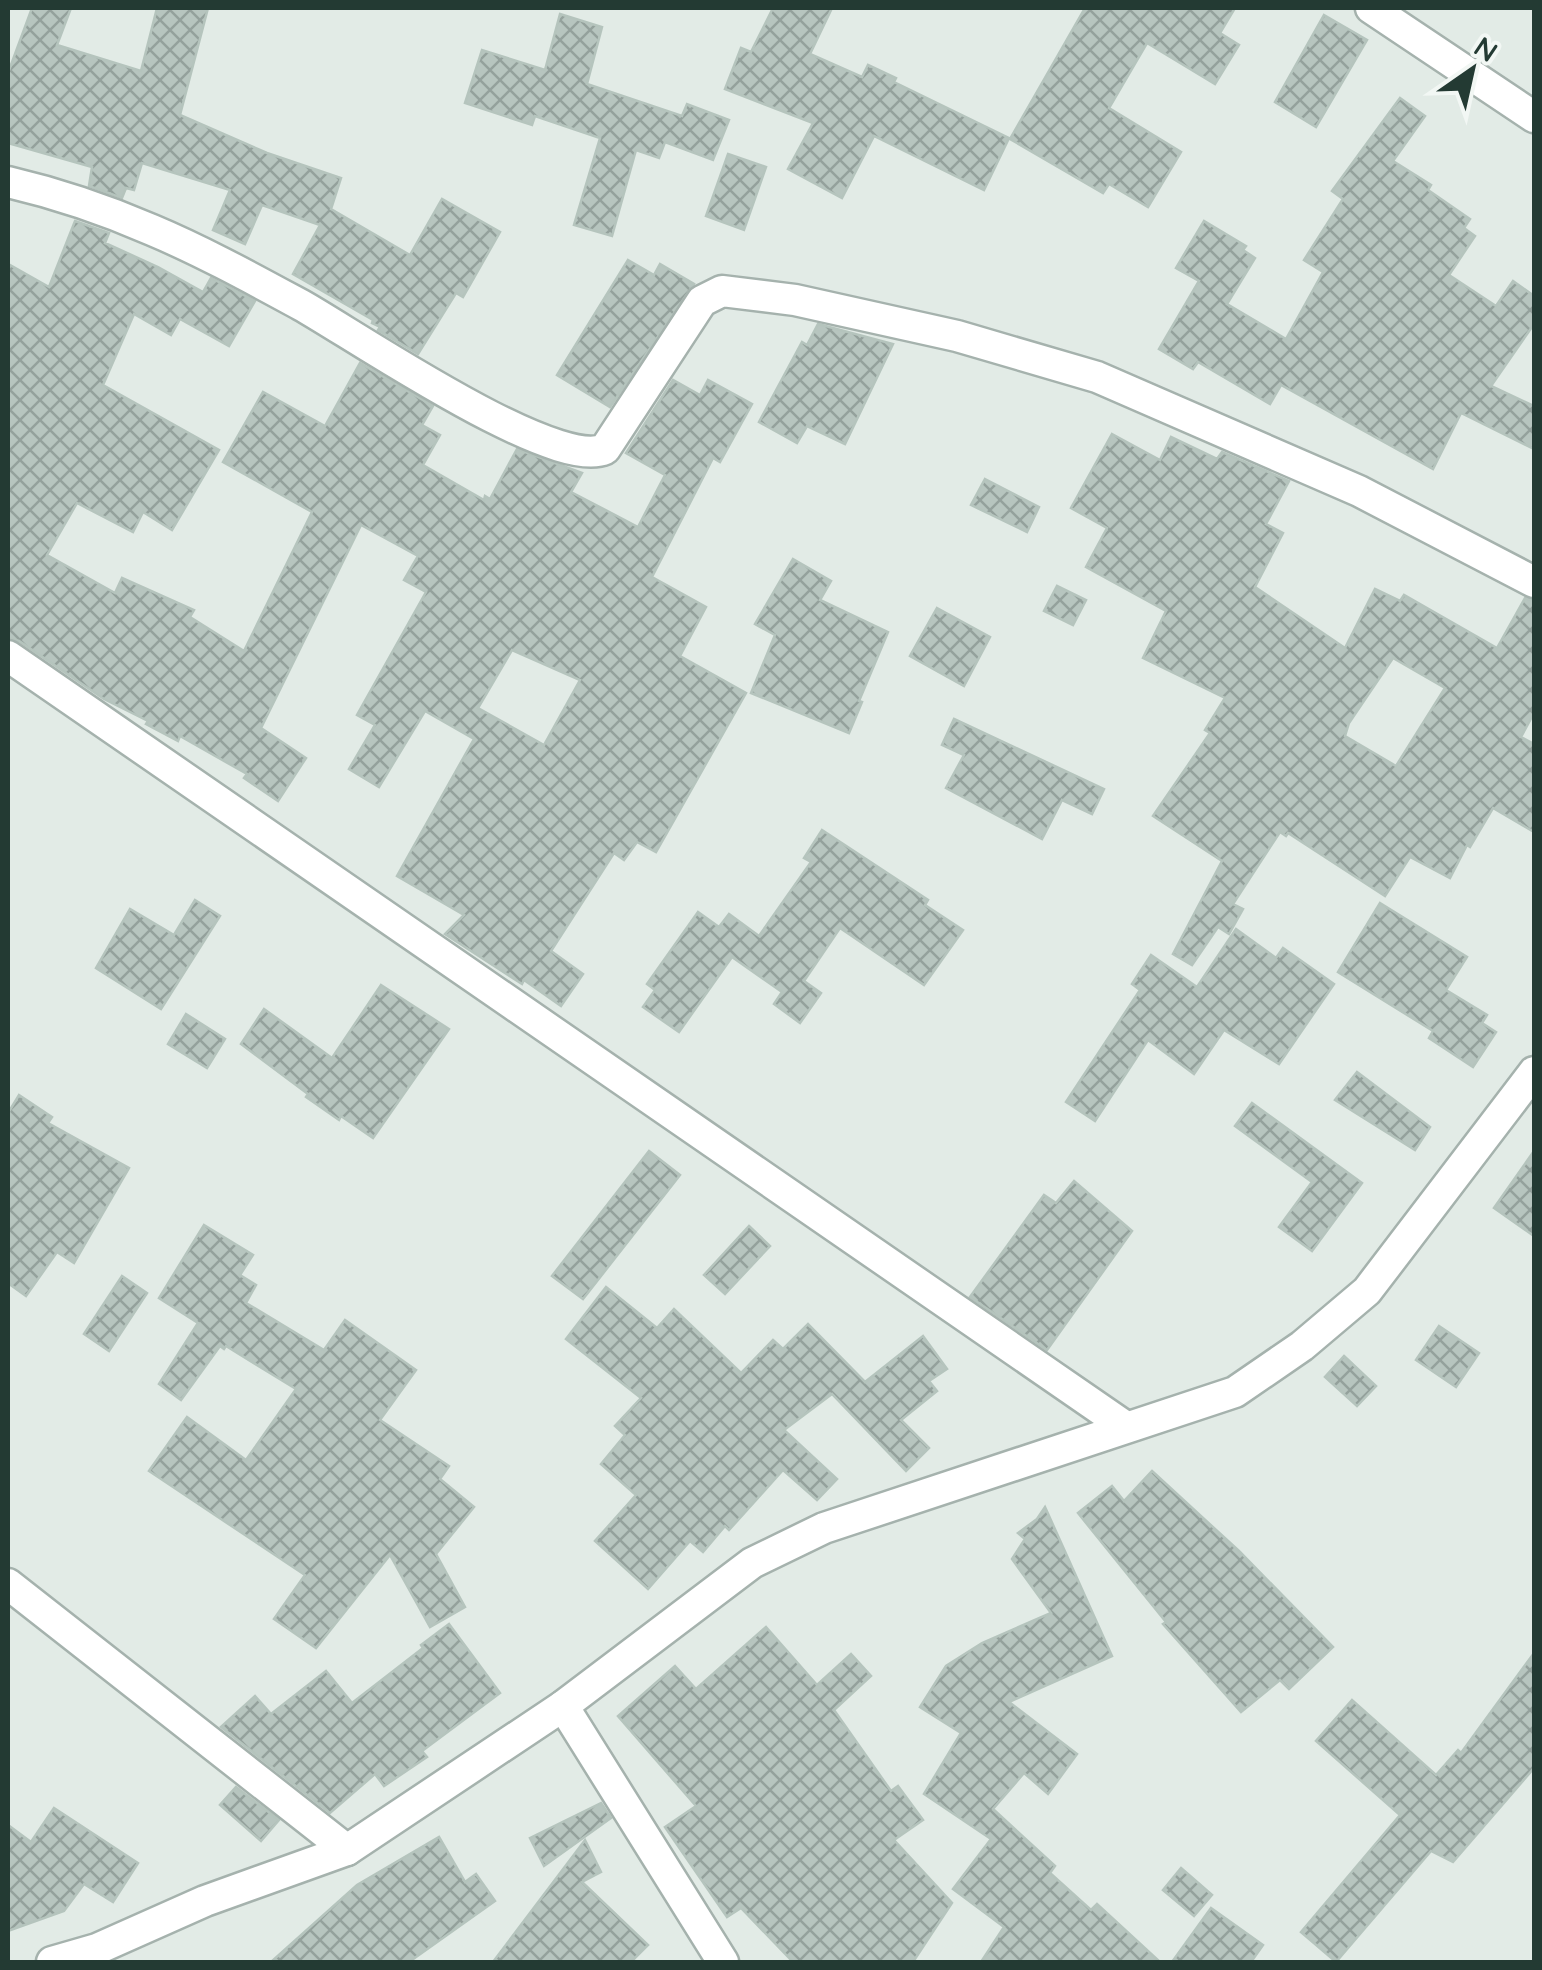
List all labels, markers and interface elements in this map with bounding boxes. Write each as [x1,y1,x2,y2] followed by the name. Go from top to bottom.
[1422,20,1522,120] north arrow
[1468,29,1505,69] text: N

